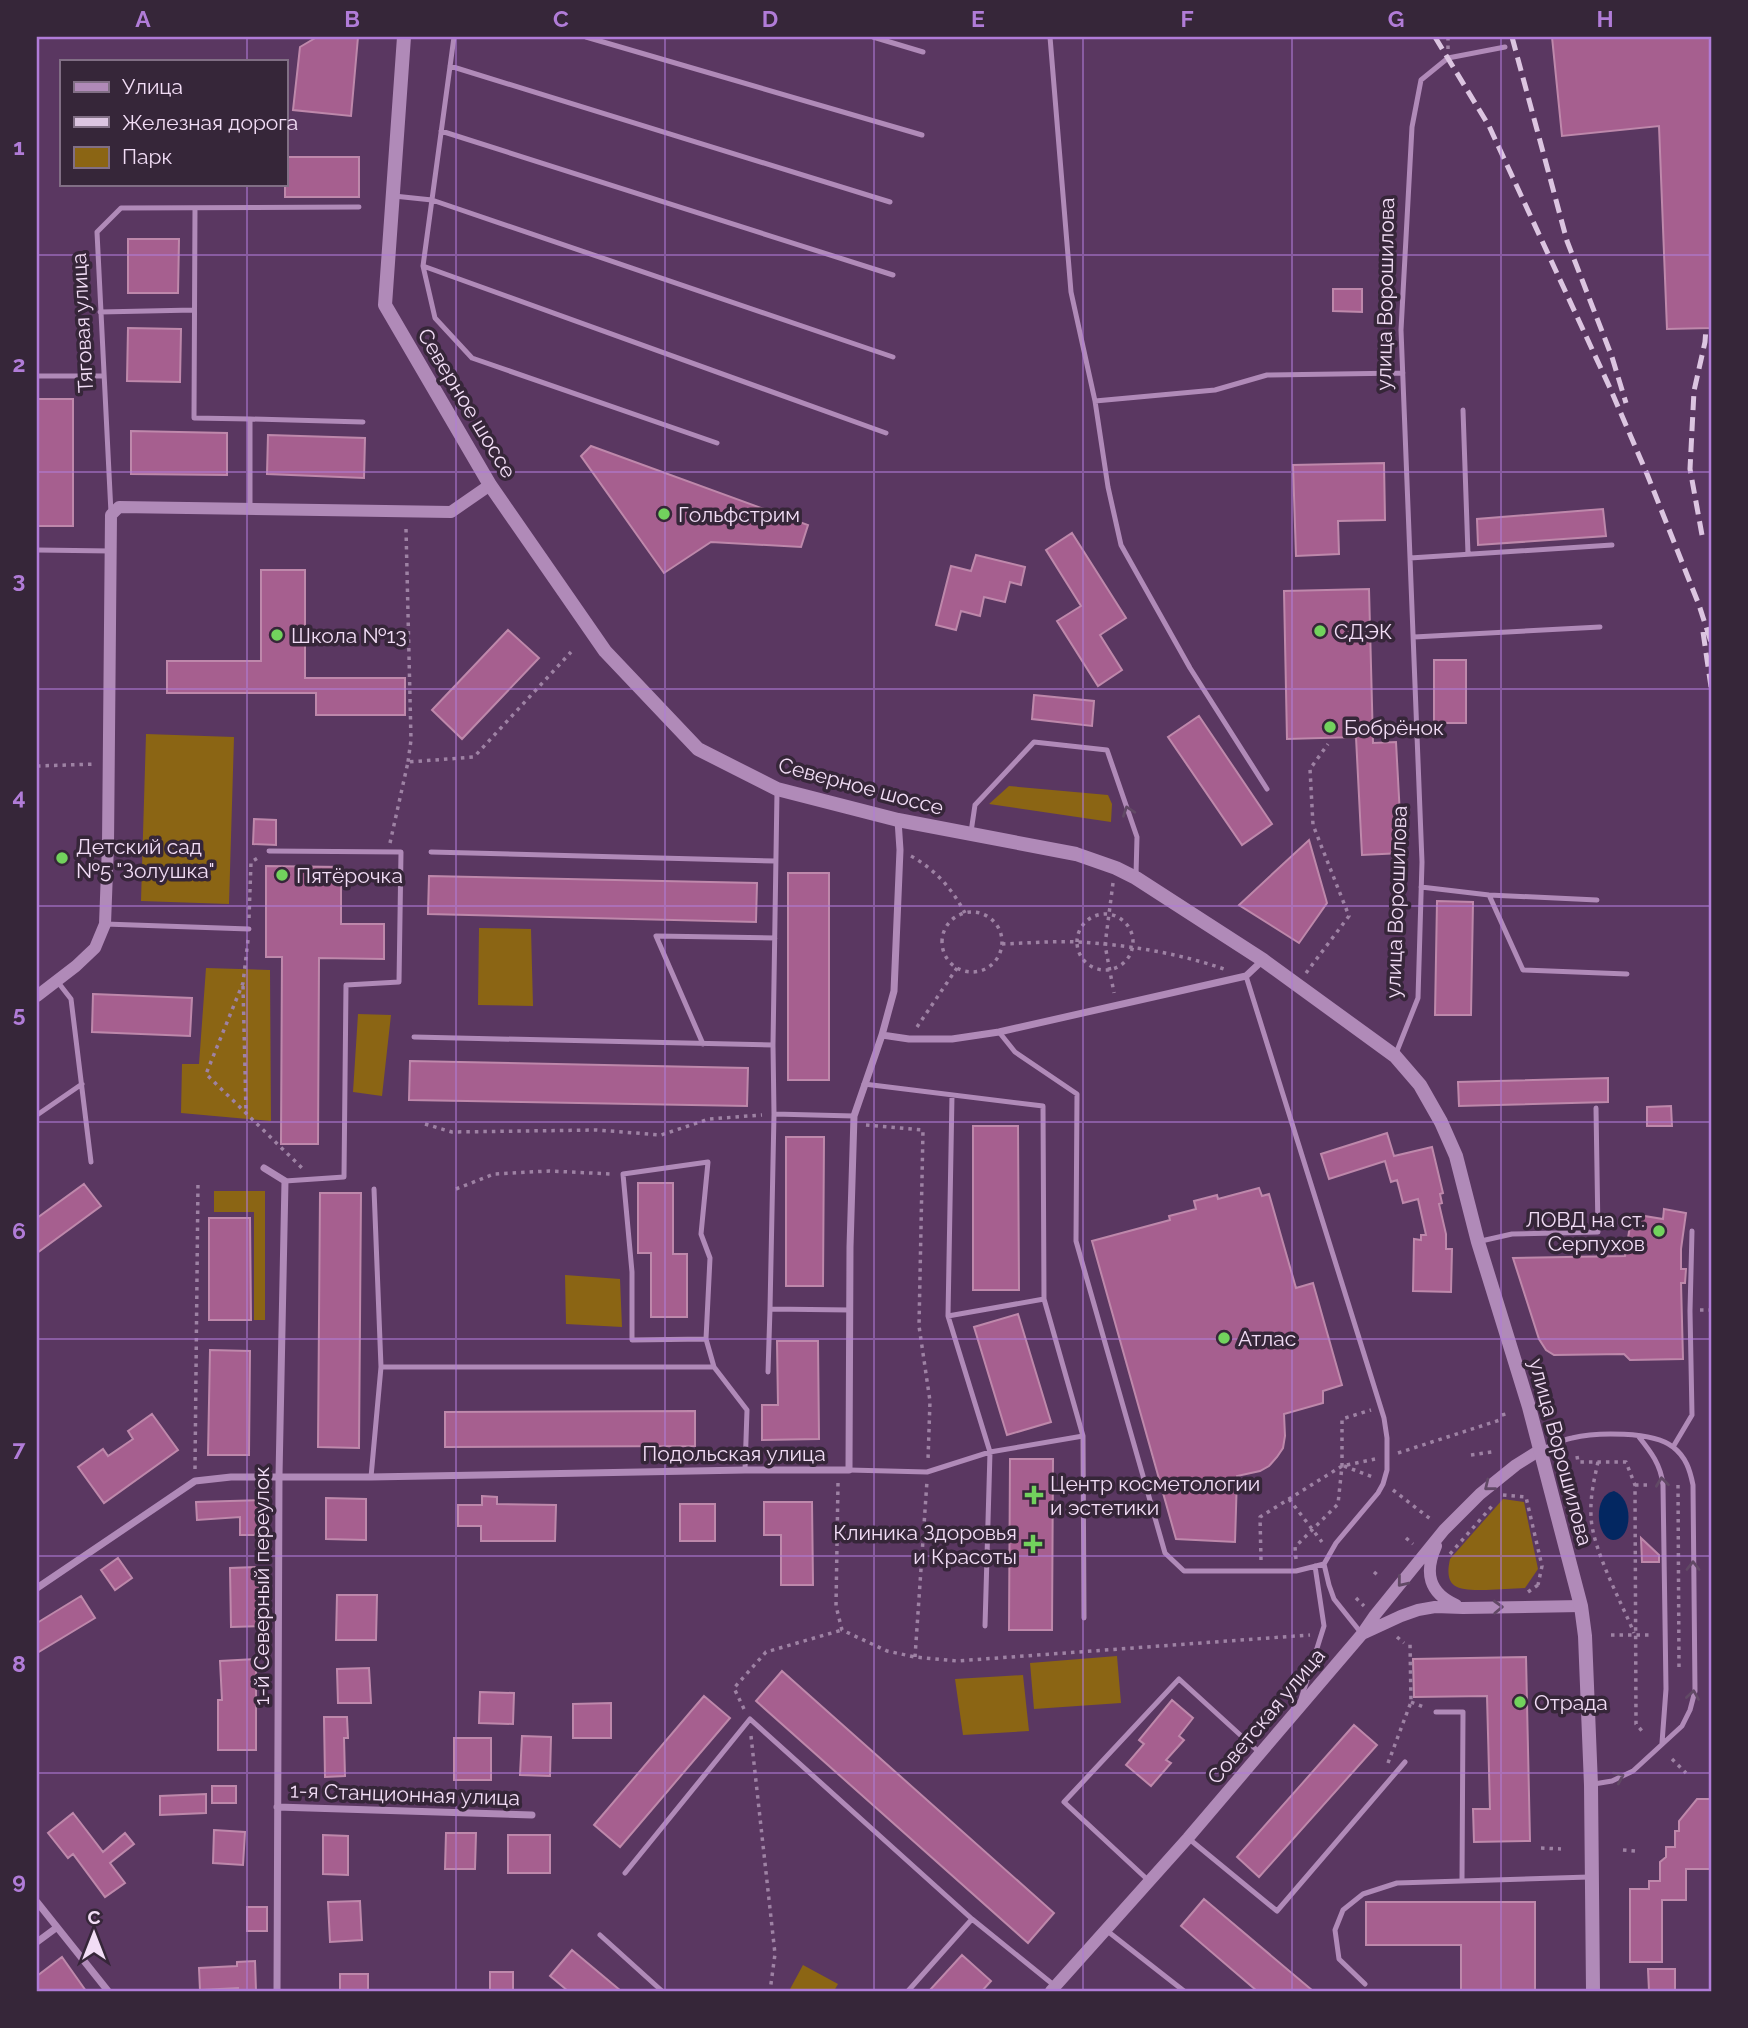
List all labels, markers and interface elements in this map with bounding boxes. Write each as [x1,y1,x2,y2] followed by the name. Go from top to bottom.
[135,5,151,32] text: A
[344,5,360,32] text: B
[553,5,569,32] text: C
[762,5,778,32] text: D
[971,5,985,32] text: E
[1180,5,1194,32] text: F
[1388,5,1404,32] text: G
[1596,5,1614,32] text: H
[60,60,287,186] legend
[122,74,183,99] text: Улица
[122,110,298,135] text: Железная дорога
[13,133,25,160] text: 1
[122,144,172,169] text: Парк
[1371,197,1399,391] street label: улица Ворошилова
[66,252,98,394] street label: Тяговая улица
[412,324,522,482] street label: Северное шоссе
[13,350,25,377] text: 2
[678,502,800,527] place label: Гольфстрим
[656,506,672,522] marker: Гольфстрим
[13,566,25,593] text: 3
[1334,619,1392,644] place label: СДЭК
[291,623,407,648] place label: Школа №13
[1312,623,1328,639] marker: СДЭК
[269,627,285,643] marker: Школа №13
[1344,715,1444,740] place label: Бобрёнок
[1322,719,1338,735] marker: Бобрёнок
[776,752,946,820] street label: Северное шоссе
[12,783,26,810] text: 4
[1122,805,1136,818] one-way arrow
[1380,805,1412,999] street label: улица Ворошилова
[76,834,215,883] place label: Детский сад №5 "Золушка"
[54,850,70,866] marker: Детский сад №5 "Золушка"
[296,863,403,888] place label: Пятёрочка
[274,867,290,883] marker: Пятёрочка
[13,1000,26,1027] text: 5
[1525,1207,1645,1256] place label: ЛОВД на ст. Серпухов
[12,1217,26,1244] text: 6
[1651,1223,1667,1239] marker: ЛОВД на ст. Серпухов
[1238,1326,1296,1351] place label: Атлас
[1216,1330,1232,1346] marker: Атлас
[1524,1356,1598,1548] street label: улица Ворошилова
[13,1434,26,1461] text: 7
[642,1441,826,1466] street label: Подольская улица
[249,1466,274,1706] street label: 1-й Северный переулок
[1050,1471,1260,1520] place label: Центр косметологии и эстетики
[1654,1476,1669,1488] one-way arrow
[1485,1478,1497,1491] one-way arrow
[1024,1485,1044,1505] marker: Центр косметологии и эстетики
[833,1520,1017,1569] place label: Клиника Здоровья и Красоты
[1023,1534,1043,1554] marker: Клиника Здоровья и Красоты
[1686,1560,1701,1571] one-way arrow
[1398,1573,1410,1586] one-way arrow
[1493,1600,1504,1615] one-way arrow
[1202,1643,1330,1789] street label: Советская улица
[12,1650,26,1677] text: 8
[1685,1689,1700,1700] one-way arrow
[1534,1690,1608,1715] place label: Отрада
[1512,1694,1528,1710] marker: Отрада
[1612,1771,1625,1785] one-way arrow
[290,1777,520,1811] street label: 1-я Станционная улица
[12,1867,26,1894] text: 9
[60,1898,130,1968] north arrow
[87,1906,101,1928] text: С

